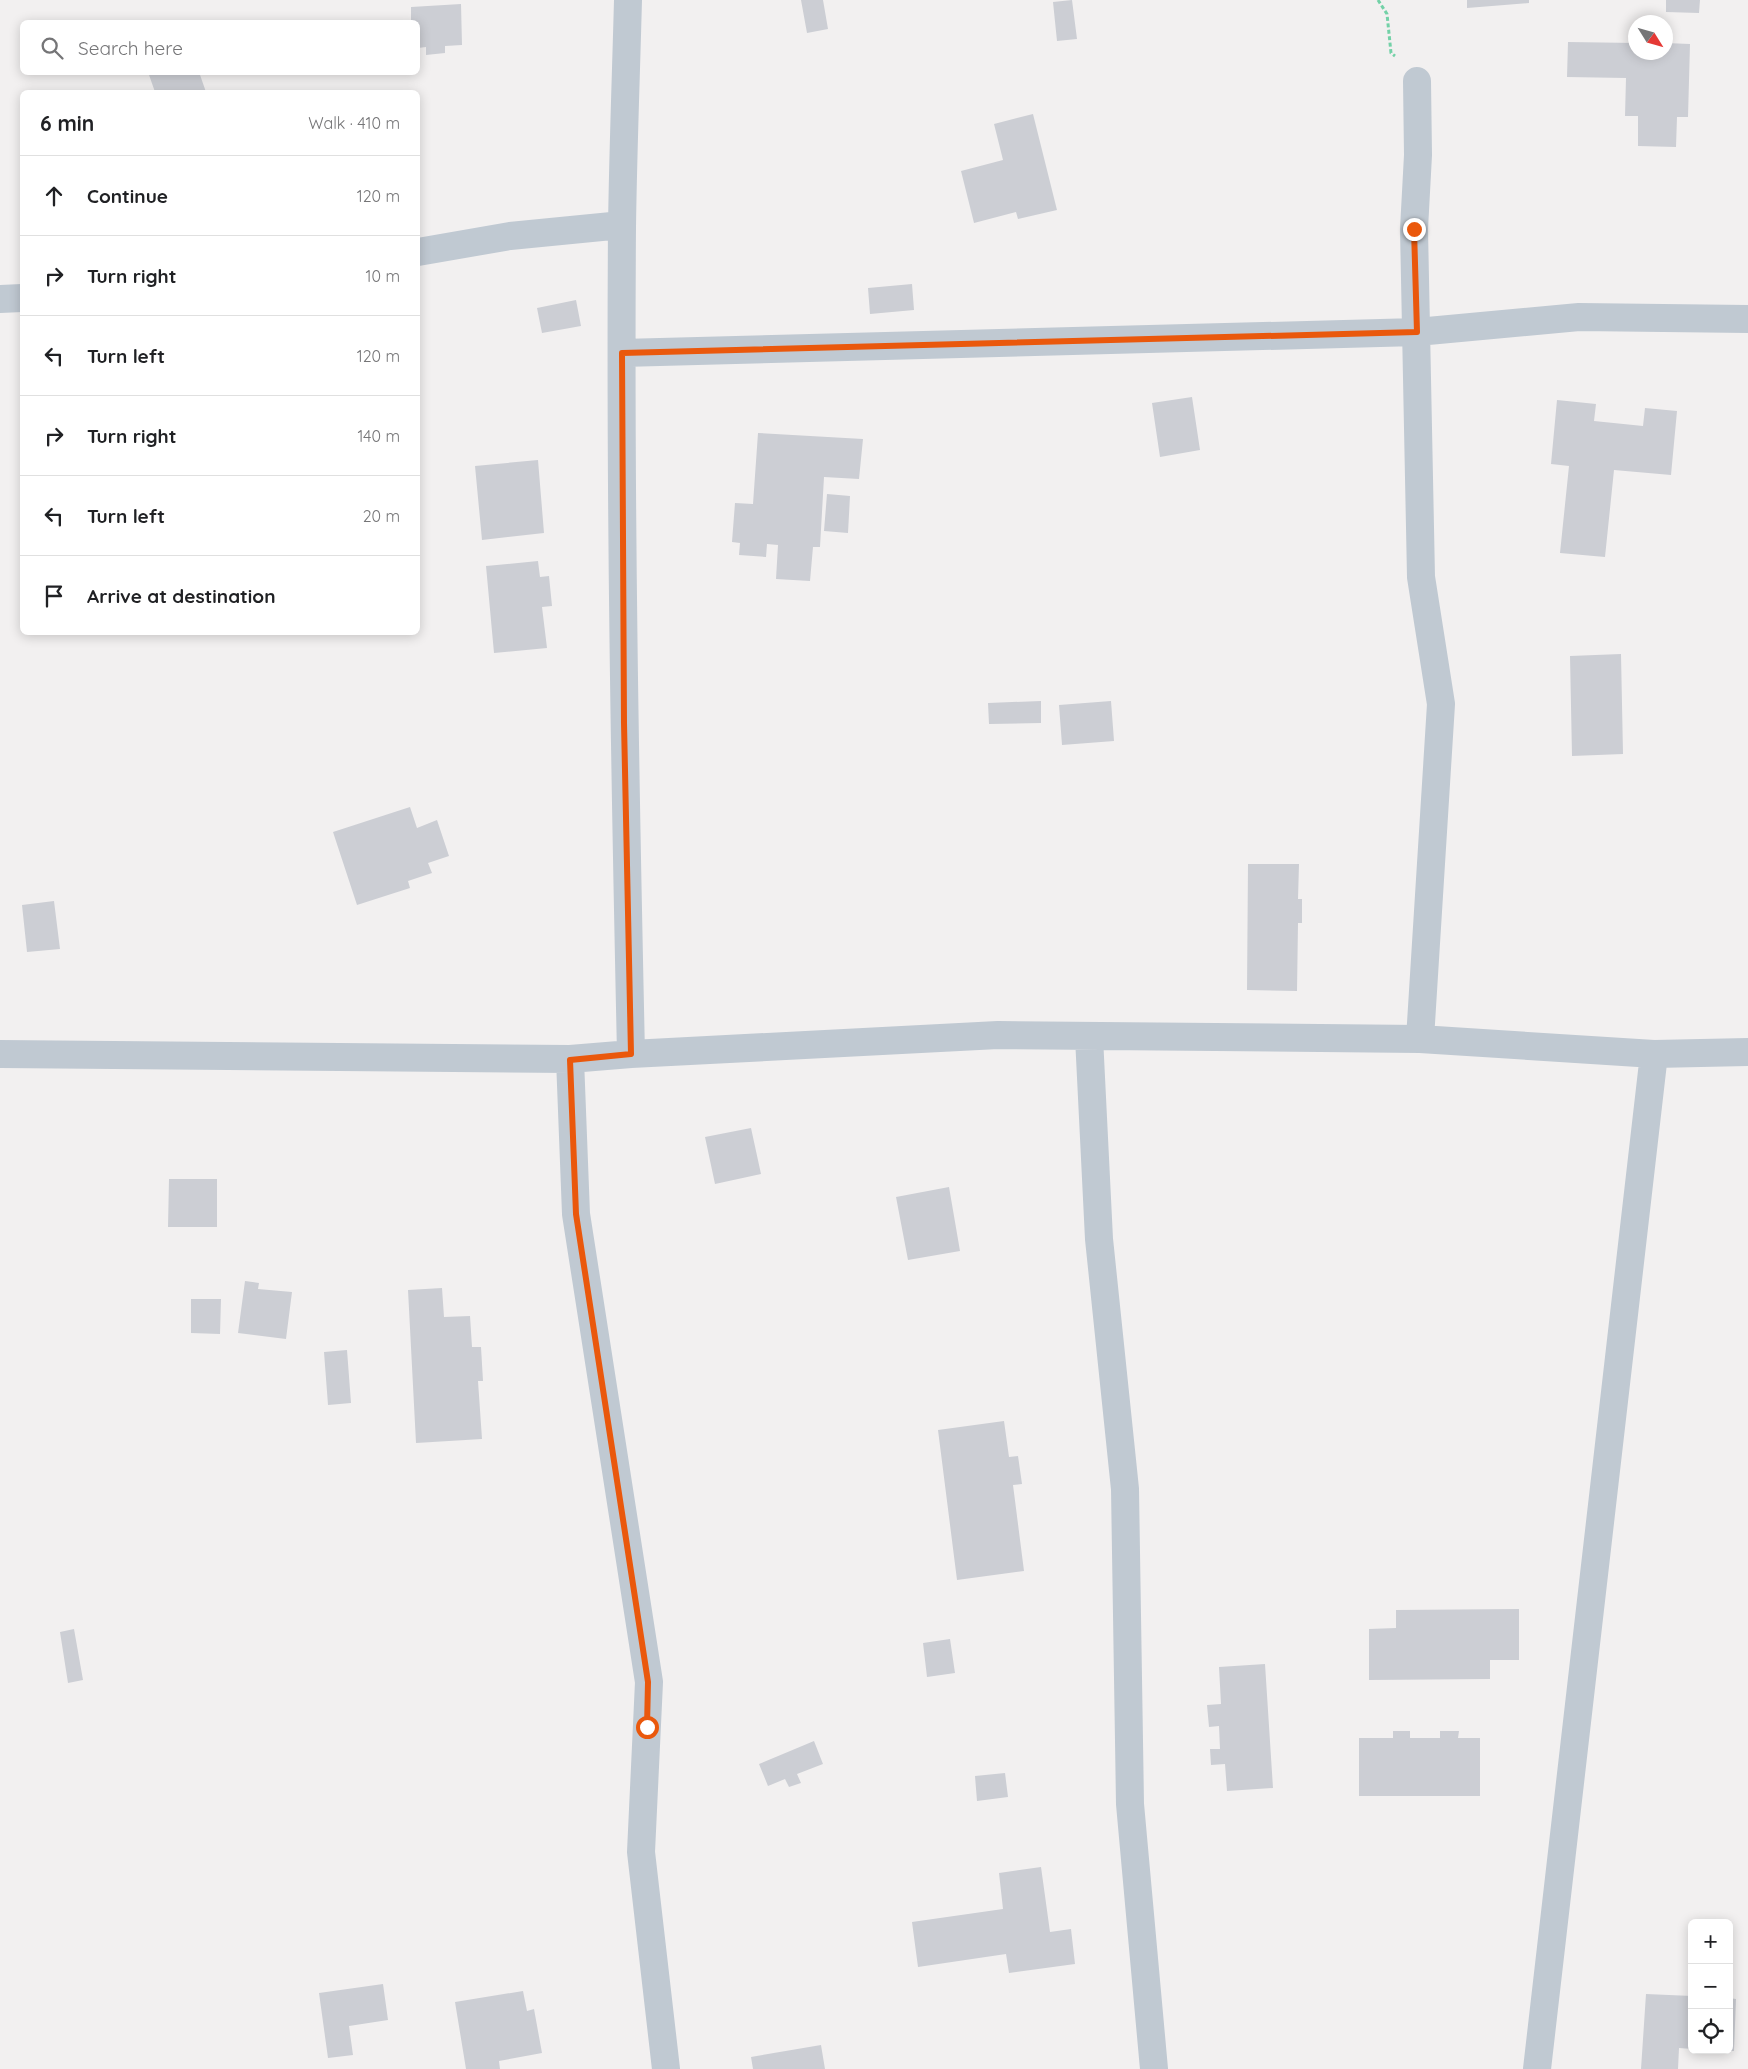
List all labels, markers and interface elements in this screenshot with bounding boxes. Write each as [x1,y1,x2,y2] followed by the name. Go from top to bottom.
[1628,15,1673,60] north arrow
[20,20,420,75] search box
[38,34,66,62] icon: search
[78,36,183,60] text: Search here
[40,110,94,136] text: 6 min
[308,113,400,133] text: Walk · 410 m
[40,182,68,210] icon: ahead
[87,184,168,208] text: Continue
[357,186,400,206] text: 120 m
[1403,218,1426,241] route end
[40,262,68,290] icon: right
[87,264,176,288] text: Turn right
[366,266,400,286] text: 10 m
[40,342,68,370] icon: left
[87,344,165,368] text: Turn left
[357,346,400,366] text: 120 m
[40,422,68,450] icon: right
[87,424,176,448] text: Turn right
[357,426,400,446] text: 140 m
[40,502,68,530] icon: left
[87,504,165,528] text: Turn left
[363,506,400,526] text: 20 m
[40,582,68,610] icon: arrive
[87,584,276,608] text: Arrive at destination
[636,1716,659,1739] route start
[1688,1919,1733,2054] map controls
[1688,1919,1733,1964] button: +
[1688,1964,1733,2009] button: −
[1688,2009,1733,2054] button: locate

